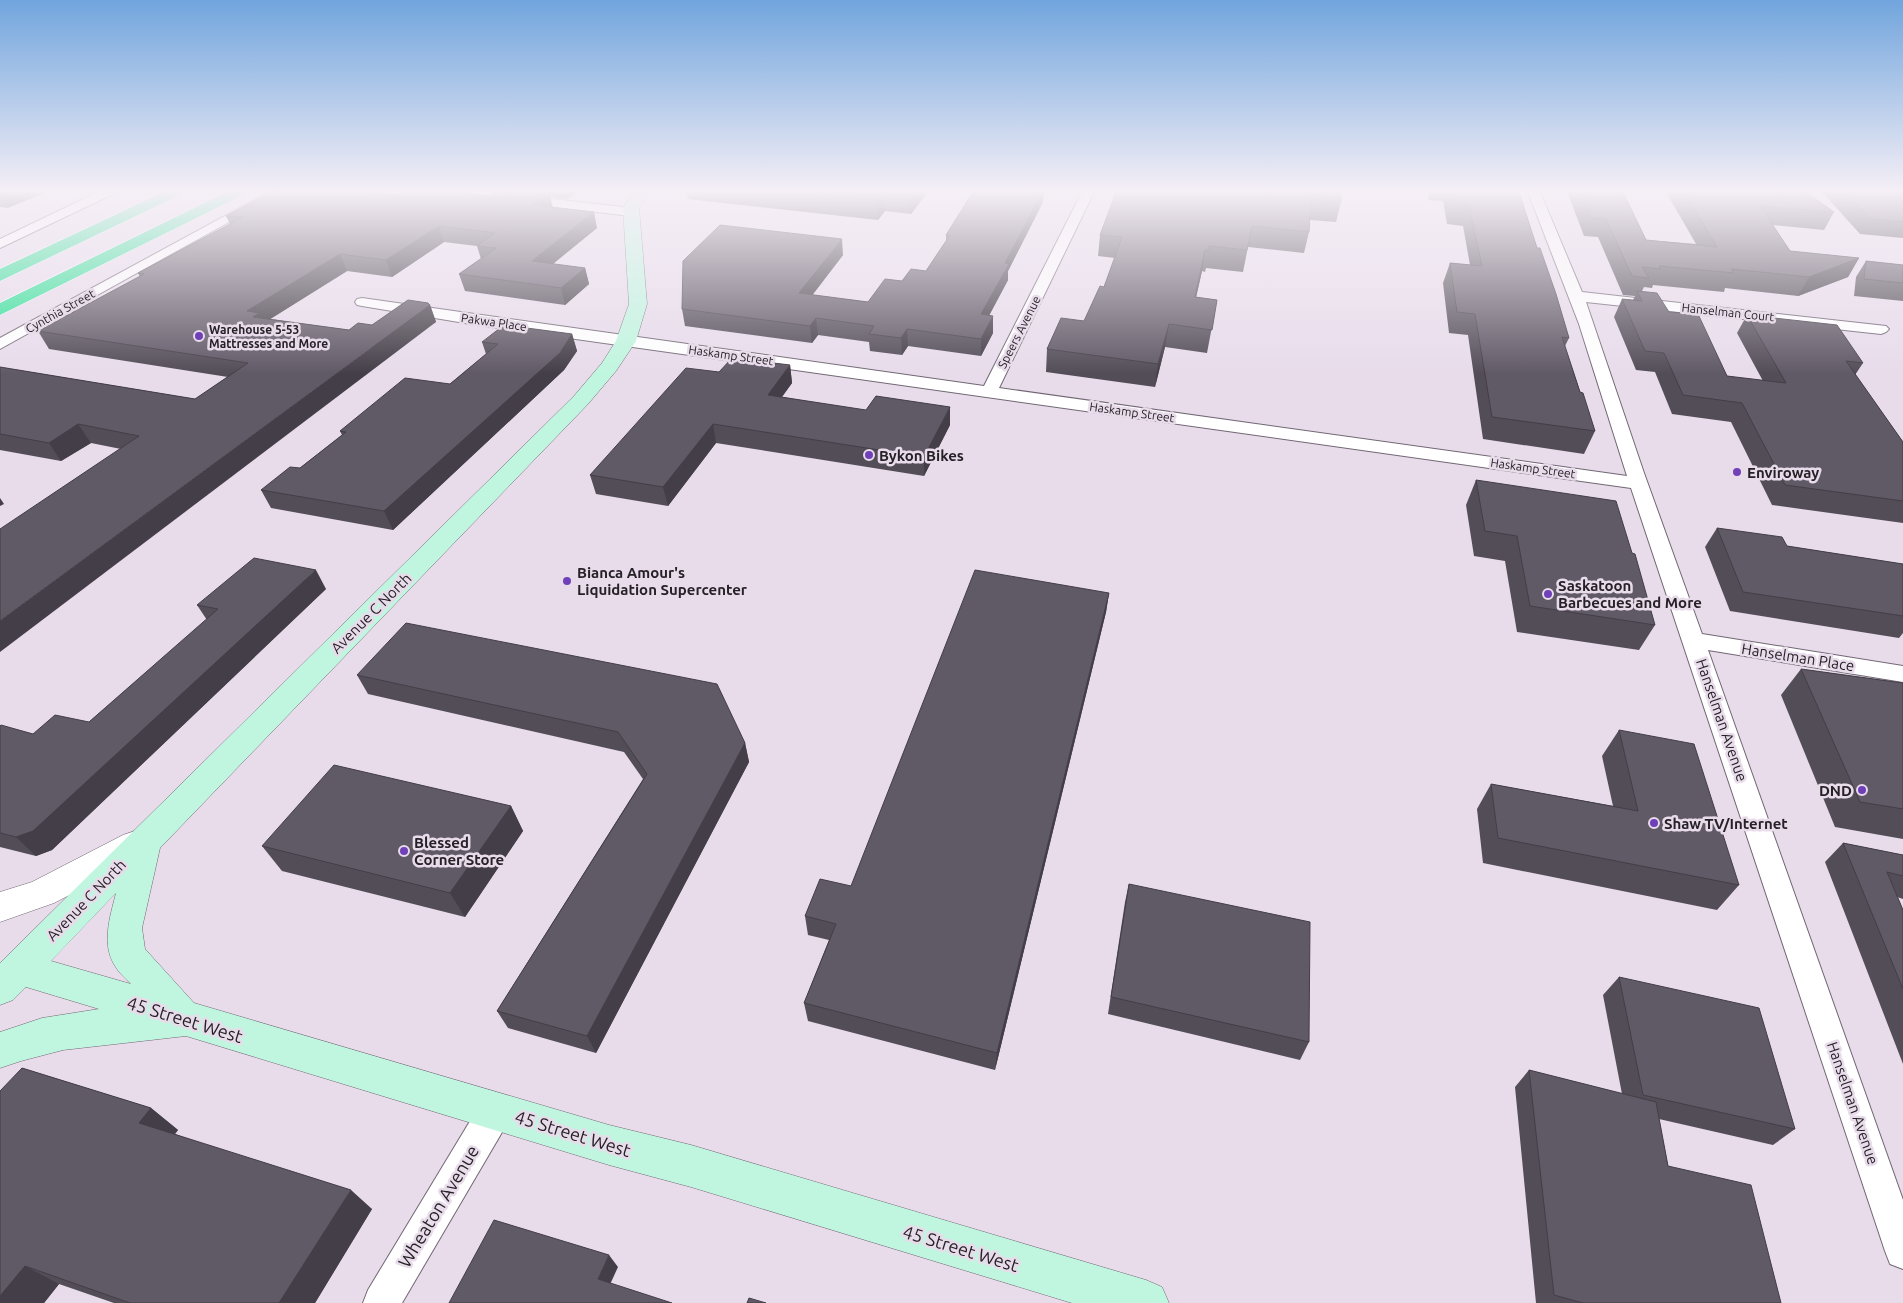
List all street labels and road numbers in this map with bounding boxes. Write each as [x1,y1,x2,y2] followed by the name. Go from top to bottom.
[23,287,97,335] street label: Cynthia Street
[995,294,1043,370] street label: Speers Avenue
[1681,301,1775,323] street label: Hanselman Court
[460,311,528,333] street label: Pakwa Place
[688,343,775,367] street label: Haskamp Street
[1089,400,1176,424] street label: Haskamp Street
[1490,456,1577,480] street label: Haskamp Street
[327,569,415,657] street label: Avenue C North
[1740,640,1856,674] street label: Hanselman Place
[1693,656,1751,784] street label: Hanselman Avenue
[43,856,129,944] street label: Avenue C North
[125,992,245,1046] street label: 45 Street West
[1824,1039,1882,1167] street label: Hanselman Avenue
[513,1106,633,1160] street label: 45 Street West
[394,1141,482,1271] street label: Wheaton Avenue
[901,1221,1021,1275] street label: 45 Street West

